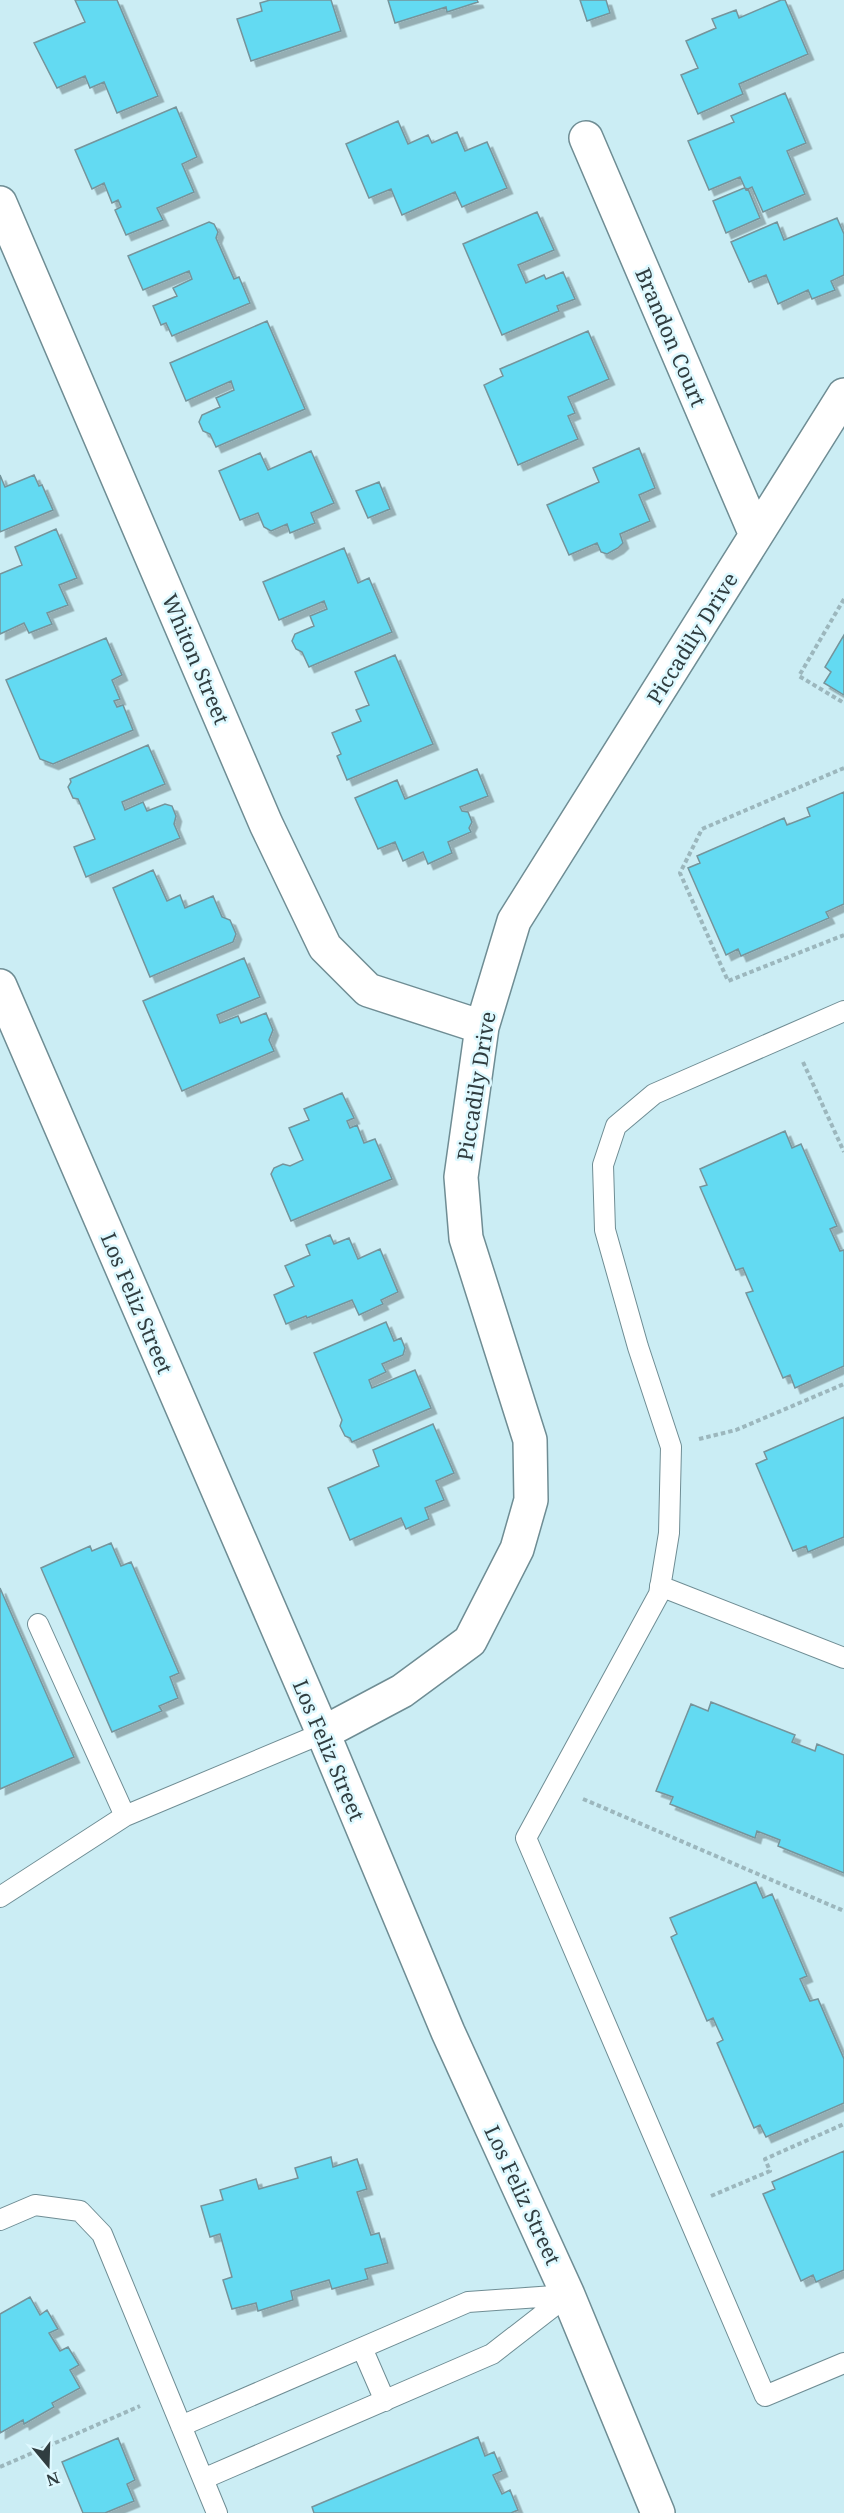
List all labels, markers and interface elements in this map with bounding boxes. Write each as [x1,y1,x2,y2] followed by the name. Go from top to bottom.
[629,263,713,411] street label: Brandon Court
[640,567,744,709] street label: Piccadily Drive
[156,589,236,729] street label: Whiton Street
[450,1009,502,1163] street label: Piccadily Drive
[95,1228,179,1378] street label: Los Feliz Street
[287,1675,371,1825] street label: Los Feliz Street
[478,2121,568,2269] street label: Los Feliz Street
[18,2435,78,2495] north arrow
[43,2467,62,2492] text: N

